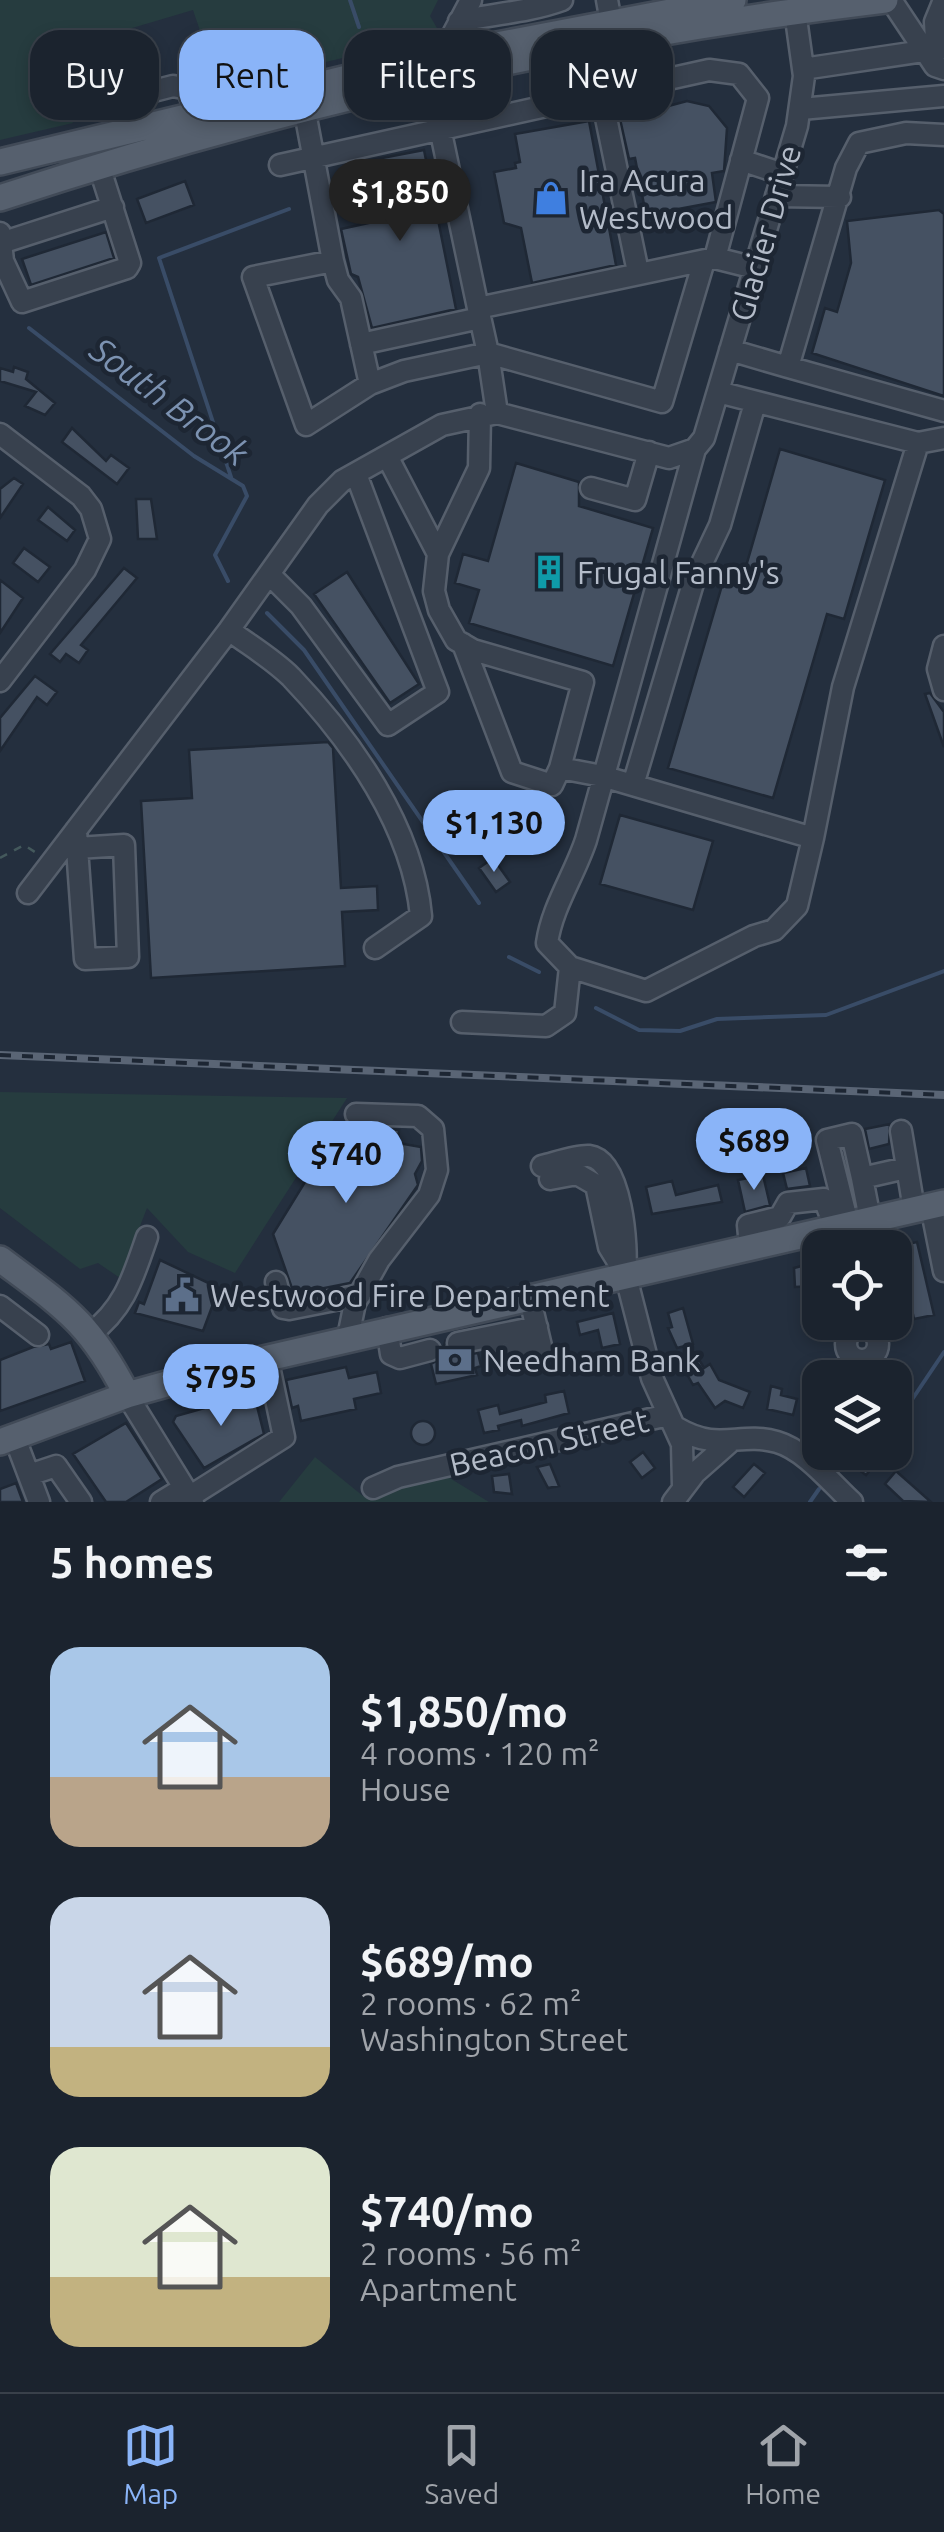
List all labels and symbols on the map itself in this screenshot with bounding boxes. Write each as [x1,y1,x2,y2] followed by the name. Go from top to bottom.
[723,141,807,325] street label: Glacier Drive
[319,159,481,244] pin: $1,850
[579,162,733,235] place label: Ira Acura Westwood
[532,179,570,217] shop icon: Ira Acura Westwood
[82,328,257,473] water label: South Brook
[530,553,568,591] building icon: Frugal Fanny's
[577,554,780,590] place label: Frugal Fanny's
[413,790,575,875] pin: $1,130
[695,1108,813,1193] pin: $689
[287,1121,405,1206] pin: $740
[163,1276,201,1314] public building icon: Westwood Fire Department
[210,1277,610,1313] place label: Westwood Fire Department
[436,1341,474,1379] bank icon: Needham Bank
[483,1342,701,1378] place label: Needham Bank
[162,1344,280,1429] pin: $795
[446,1402,652,1482] street label: Beacon Street

